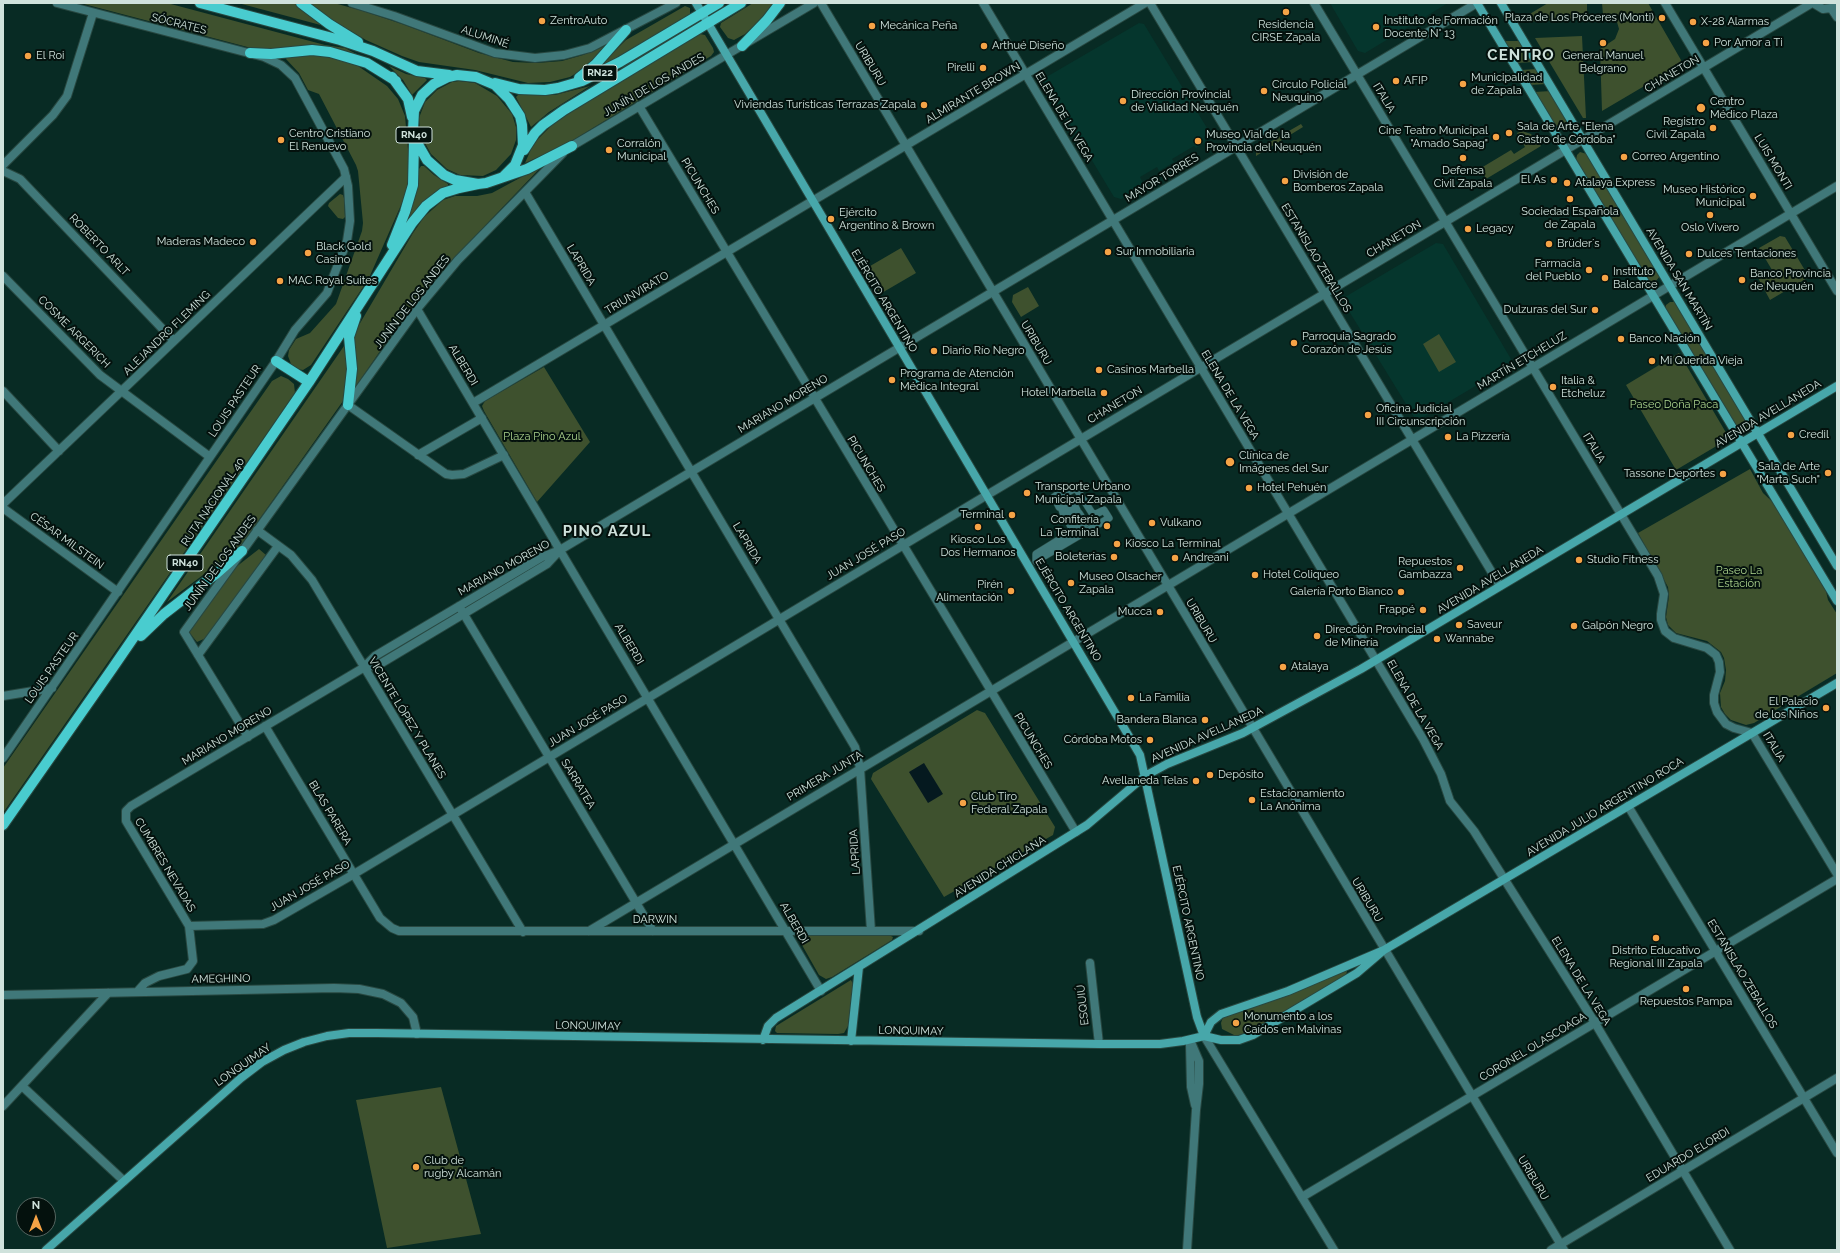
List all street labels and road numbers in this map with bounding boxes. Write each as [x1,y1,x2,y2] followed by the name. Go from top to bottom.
[150,11,208,37] street label: SÓCRATES
[459,23,511,51] street label: ALUMINÉ
[852,39,888,89] street label: URIBURU
[601,51,707,119] street label: JUNÍN DE LOS ANDES
[1642,53,1702,95] street label: CHANETON
[923,60,1023,126] street label: ALMIRANTE BROWN
[583,65,617,81] road number: RN22
[1032,70,1096,164] street label: ELENA DE LA VEGA
[1370,81,1398,115] street label: ITALIA
[396,127,432,143] road number: RN40
[1751,132,1795,192] street label: LUIS MONTI
[1123,151,1201,205] street label: MAYOR TORRES
[678,156,722,216] street label: PICUNCHES
[1278,201,1354,315] street label: ESTANISLAO ZEBALLOS
[66,211,132,279] street label: ROBERTO ARLT
[1364,218,1424,260] street label: CHANETON
[1643,225,1715,333] street label: AVENIDA SAN MARTÍN
[564,242,598,288] street label: LAPRIDA
[848,247,920,355] street label: EJÉRCITO ARGENTINO
[372,253,452,351] street label: JUNÍN DE LOS ANDES
[603,269,671,317] street label: TRIUNVIRATO
[121,288,213,378] street label: ALEJANDRO FLEMING
[35,293,113,371] street label: COSME ARGERICH
[1018,318,1054,368] street label: URIBURU
[1475,329,1569,393] street label: MARTÍN ETCHELUZ
[446,342,480,388] street label: ALBERDI
[1198,348,1262,442] street label: ELENA DE LA VEGA
[206,362,264,440] street label: LOUIS PASTEUR
[736,372,830,436] street label: MARIANO MORENO
[1713,377,1823,451] street label: AVENIDA AVELLANEDA
[1085,384,1145,426] street label: CHANETON
[1580,431,1608,465] street label: ITALIA
[844,434,888,494] street label: PICUNCHES
[179,455,247,549] street label: RUTA NACIONAL 40
[27,510,107,572] street label: CÉSAR MILSTEIN
[181,513,259,613] street label: JUNÍN DE LOS ANDES
[730,520,764,566] street label: LAPRIDA
[824,525,908,583] street label: JUAN JOSÉ PASO
[456,537,552,599] street label: MARIANO MORENO
[1435,543,1545,617] street label: AVENIDA AVELLANEDA
[167,555,203,571] road number: RN40
[1032,556,1104,664] street label: EJÉRCITO ARGENTINO
[1183,596,1219,646] street label: URIBURU
[612,621,646,667] street label: ALBERDI
[22,630,82,706] street label: LOUIS PASTEUR
[365,655,449,781] street label: VICENTE LÓPEZ Y PLANES
[1384,658,1446,752] street label: ELENA DE LA VEGA
[546,692,630,750] street label: JUAN JOSÉ PASO
[180,704,274,768] street label: MARIANO MORENO
[1149,704,1265,766] street label: AVENIDA AVELLANEDA
[1011,711,1055,771] street label: PICUNCHES
[1760,730,1788,764] street label: ITALIA
[785,748,865,804] street label: PRIMERA JUNTA
[1524,755,1686,859] street label: AVENIDA JULIO ARGENTINO ROCA
[558,757,598,811] street label: SARRATEA
[306,778,354,848] street label: BLAS PARERA
[132,816,198,914] street label: CUMBRES NEVADAS
[847,829,863,875] street label: LAPRIDA
[952,833,1048,901] street label: AVENIDA CHICLANA
[268,858,352,914] street label: JUAN JOSÉ PASO
[1169,864,1207,982] street label: EJÉRCITO ARGENTINO
[1349,875,1385,925] street label: URIBURU
[777,900,811,946] street label: ALBERDI
[633,913,677,927] street label: DARWIN
[1704,917,1780,1031] street label: ESTANISLAO ZEBALLOS
[1548,934,1614,1028] street label: ELENA DE LA VEGA
[191,972,251,986] street label: AMEGHINO
[1074,984,1092,1026] street label: ESQUIÚ
[1477,1010,1589,1084] street label: CORONEL OLASCOAGA
[555,1019,621,1033] street label: LONQUIMAY
[878,1024,944,1038] street label: LONQUIMAY
[212,1041,274,1089] street label: LONQUIMAY
[1644,1125,1732,1185] street label: EDUARDO ELORDI
[1515,1153,1551,1203] street label: URIBURU

